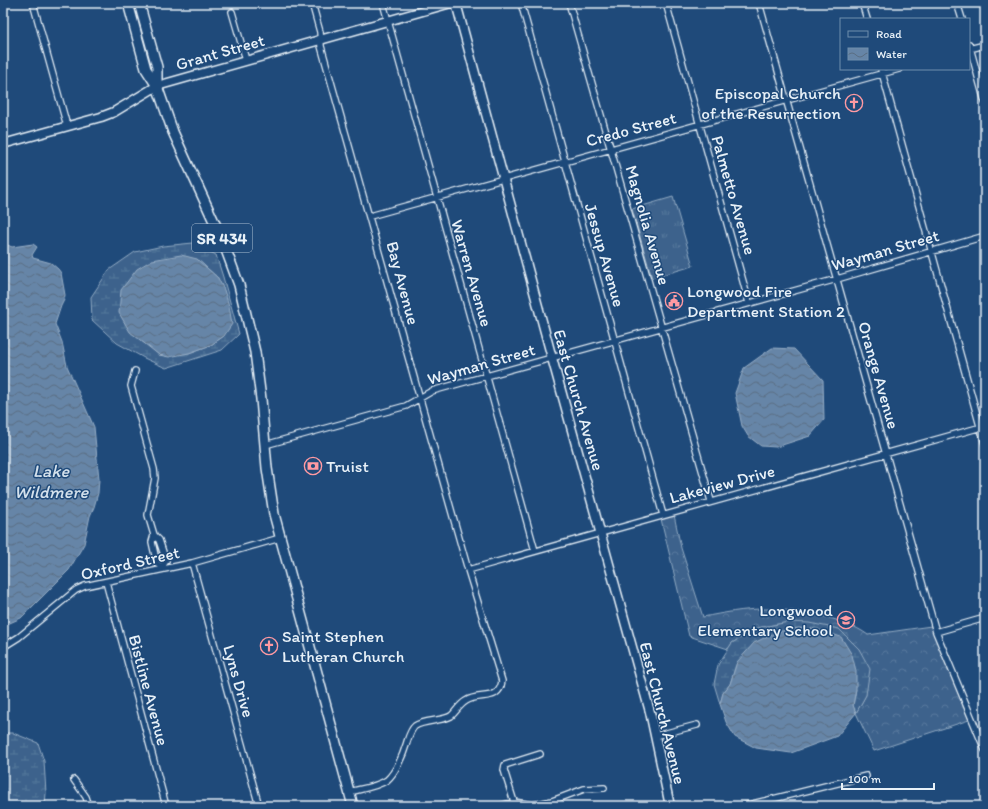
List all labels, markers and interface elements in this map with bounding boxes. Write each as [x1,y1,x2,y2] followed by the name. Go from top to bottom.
[840,18,970,70] legend
[876,27,902,41] text: Road
[173,30,267,74] street label: Grant Street
[876,47,907,61] text: Water
[701,83,841,123] place label: Episcopal Church of the Resurrection
[844,93,864,113] church icon: Episcopal Church of the Resurrection
[584,107,679,151] street label: Credo Street
[707,133,761,257] street label: Palmetto Avenue
[621,163,675,287] street label: Magnolia Avenue
[581,201,629,309] street label: Jessup Avenue
[447,217,497,329] street label: Warren Avenue
[192,224,252,252] road number: SR 434
[829,225,941,275] street label: Wayman Street
[382,239,424,327] street label: Bay Avenue
[687,281,845,321] place label: Longwood Fire Department Station 2
[664,291,684,311] public building icon: Longwood Fire Department Station 2
[854,319,904,431] street label: Orange Avenue
[549,327,609,473] street label: East Church Avenue
[425,339,537,389] street label: Wayman Street
[303,456,323,476] bank icon: Truist
[326,456,369,476] place label: Truist
[14,460,89,503] water label: Lake Wildmere
[667,460,777,508] street label: Lakeview Drive
[79,542,181,584] street label: Oxford Street
[697,600,834,640] place label: Longwood Elementary School
[836,610,856,630] school or university icon: Longwood Elementary School
[282,626,405,666] place label: Saint Stephen Lutheran Church
[125,632,173,748] street label: Bistline Avenue
[259,636,279,656] church icon: Saint Stephen Lutheran Church
[636,640,690,786] street label: East Church Avenue
[219,642,259,720] street label: Lyns Drive
[842,765,934,791] scale bar
[848,772,881,786] text: 100 m

